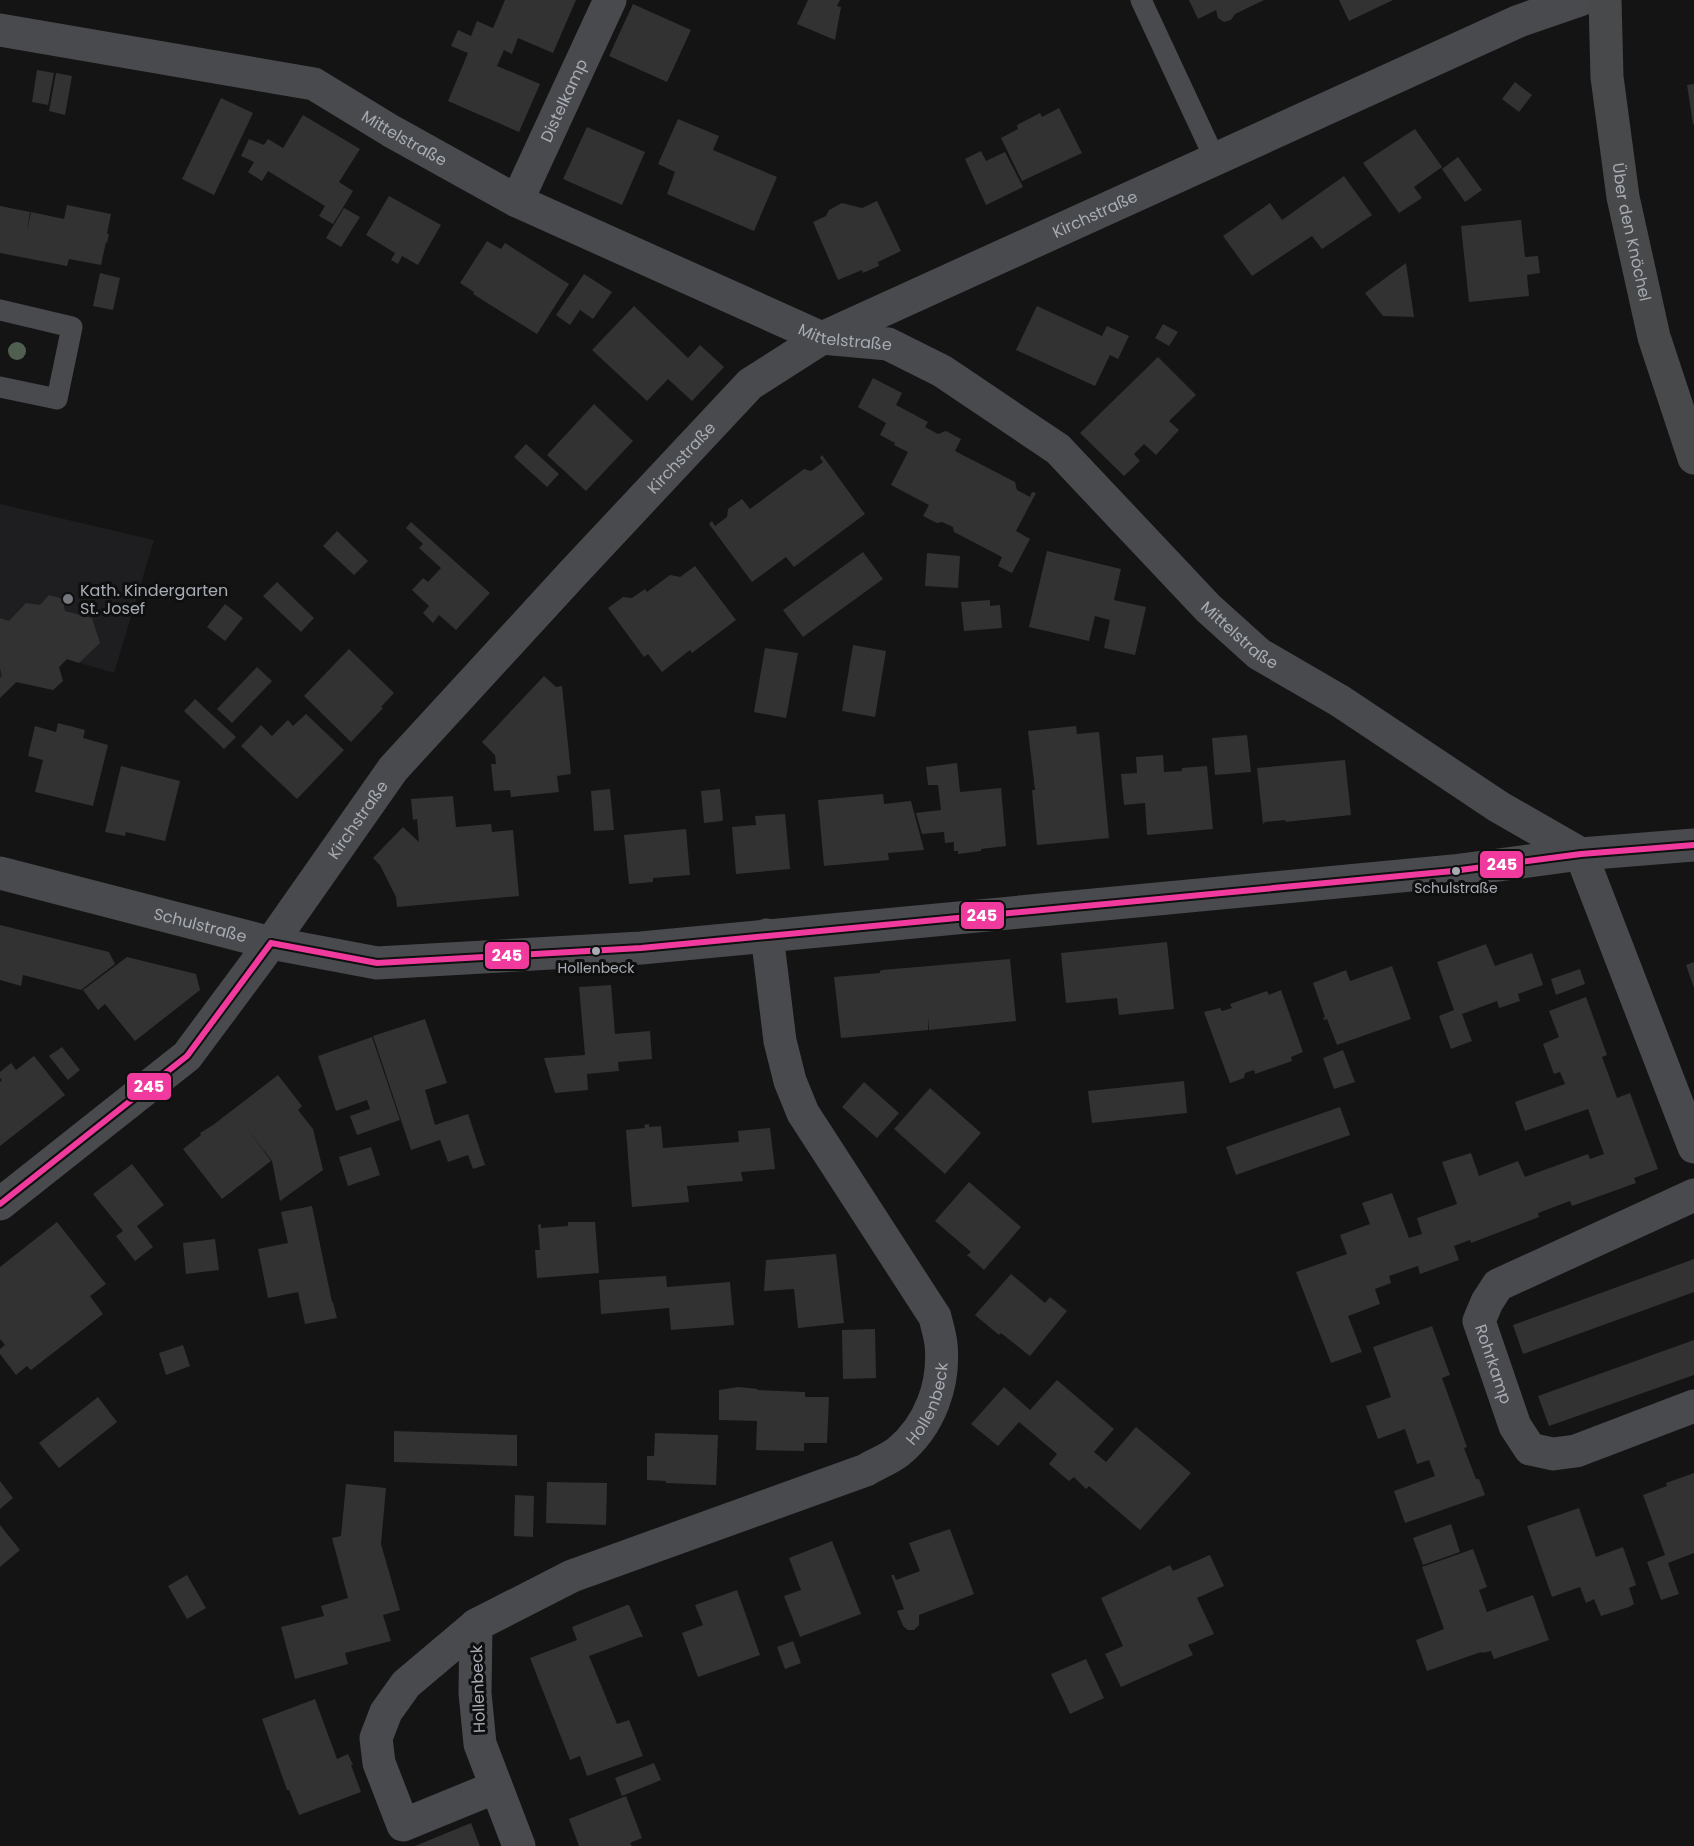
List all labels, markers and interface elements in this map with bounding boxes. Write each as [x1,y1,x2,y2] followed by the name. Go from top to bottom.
[534,55,593,146] street label: Distelkamp
[357,104,451,172] street label: Mittelstraße
[1607,161,1657,303] street label: Über den Knöchel
[1049,185,1141,243] street label: Kirchstraße
[795,317,893,356] street label: Mittelstraße
[641,416,721,499] street label: Kirchstraße
[80,579,228,620] place label: Kath. Kindergarten St. Josef
[61,592,75,606] marker: Kath. Kindergarten St. Josef
[1196,596,1283,674] street label: Mittelstraße
[322,776,393,864] street label: Kirchstraße
[1479,850,1524,879] line badge: 245
[1487,853,1517,876] text: 245
[1450,865,1462,877] marker: Schulstraße
[1414,878,1498,898] place label: Schulstraße
[960,901,1005,930] line badge: 245
[151,902,250,948] street label: Schulstraße
[967,904,997,927] text: 245
[484,941,530,970] line badge: 245
[492,944,522,967] text: 245
[590,945,602,957] marker: Hollenbeck
[557,958,635,978] place label: Hollenbeck
[126,1072,172,1101] line badge: 245
[134,1075,164,1098] text: 245
[1469,1321,1518,1407] street label: Rohrkamp
[900,1361,953,1450] street label: Hollenbeck
[465,1644,491,1733] street label: Hollenbeck

